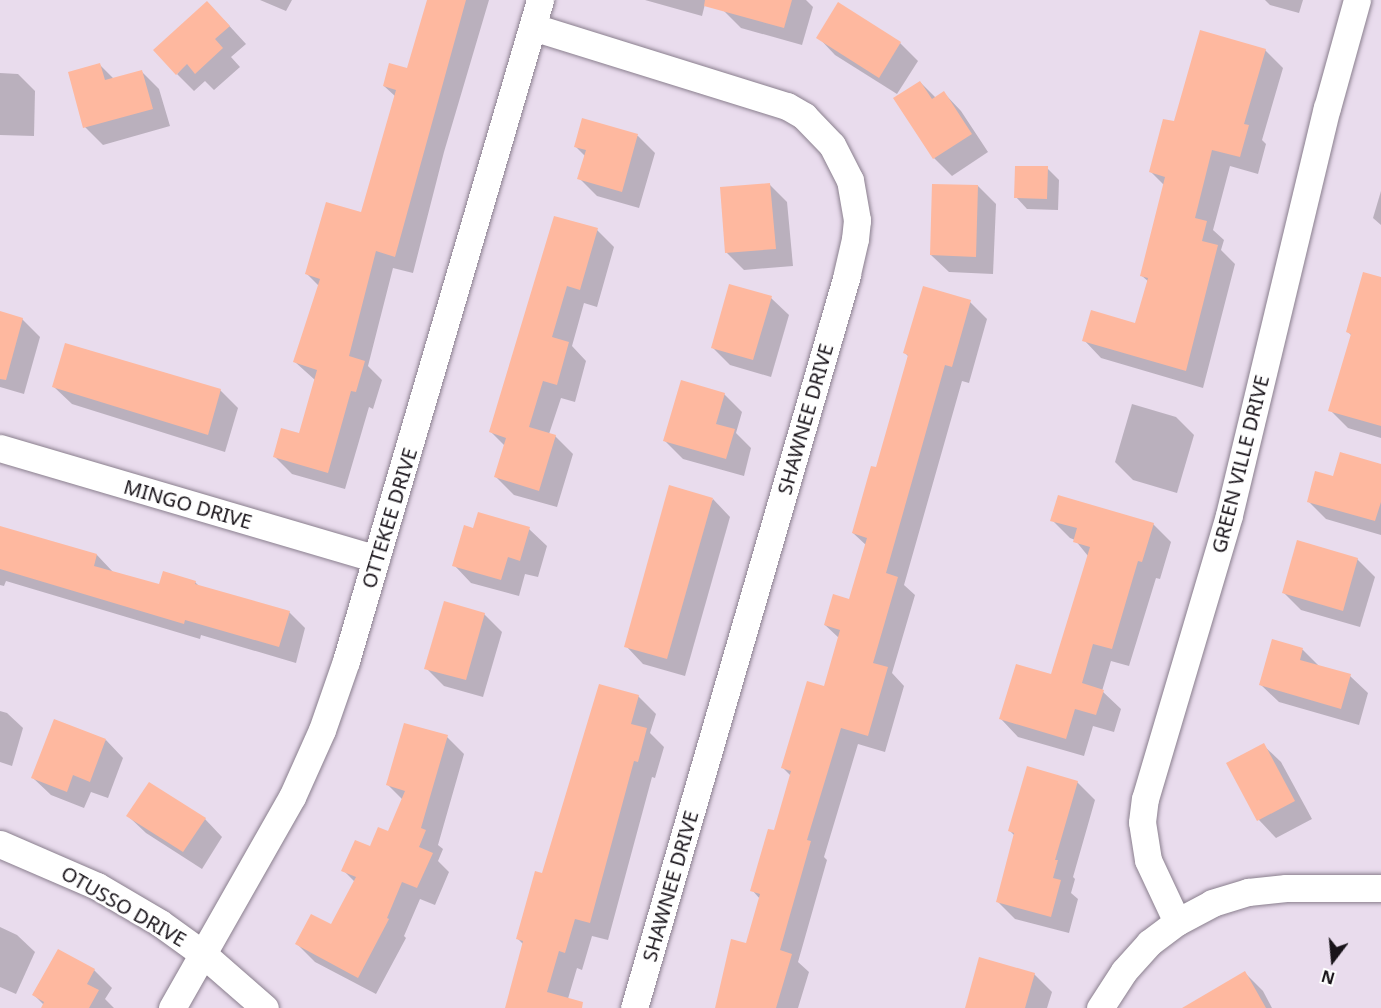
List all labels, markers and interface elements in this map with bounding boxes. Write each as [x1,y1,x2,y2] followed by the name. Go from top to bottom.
[772,341,838,497] street label: SHAWNEE DRIVE
[1206,372,1274,556] street label: GREEN VILLE DRIVE
[356,445,422,591] street label: OTTEKEE DRIVE
[121,474,255,534] street label: MINGO DRIVE
[637,808,703,964] street label: SHAWNEE DRIVE
[57,860,191,952] street label: OTUSSO DRIVE
[1303,930,1363,990] north arrow
[1319,965,1337,990] text: N

